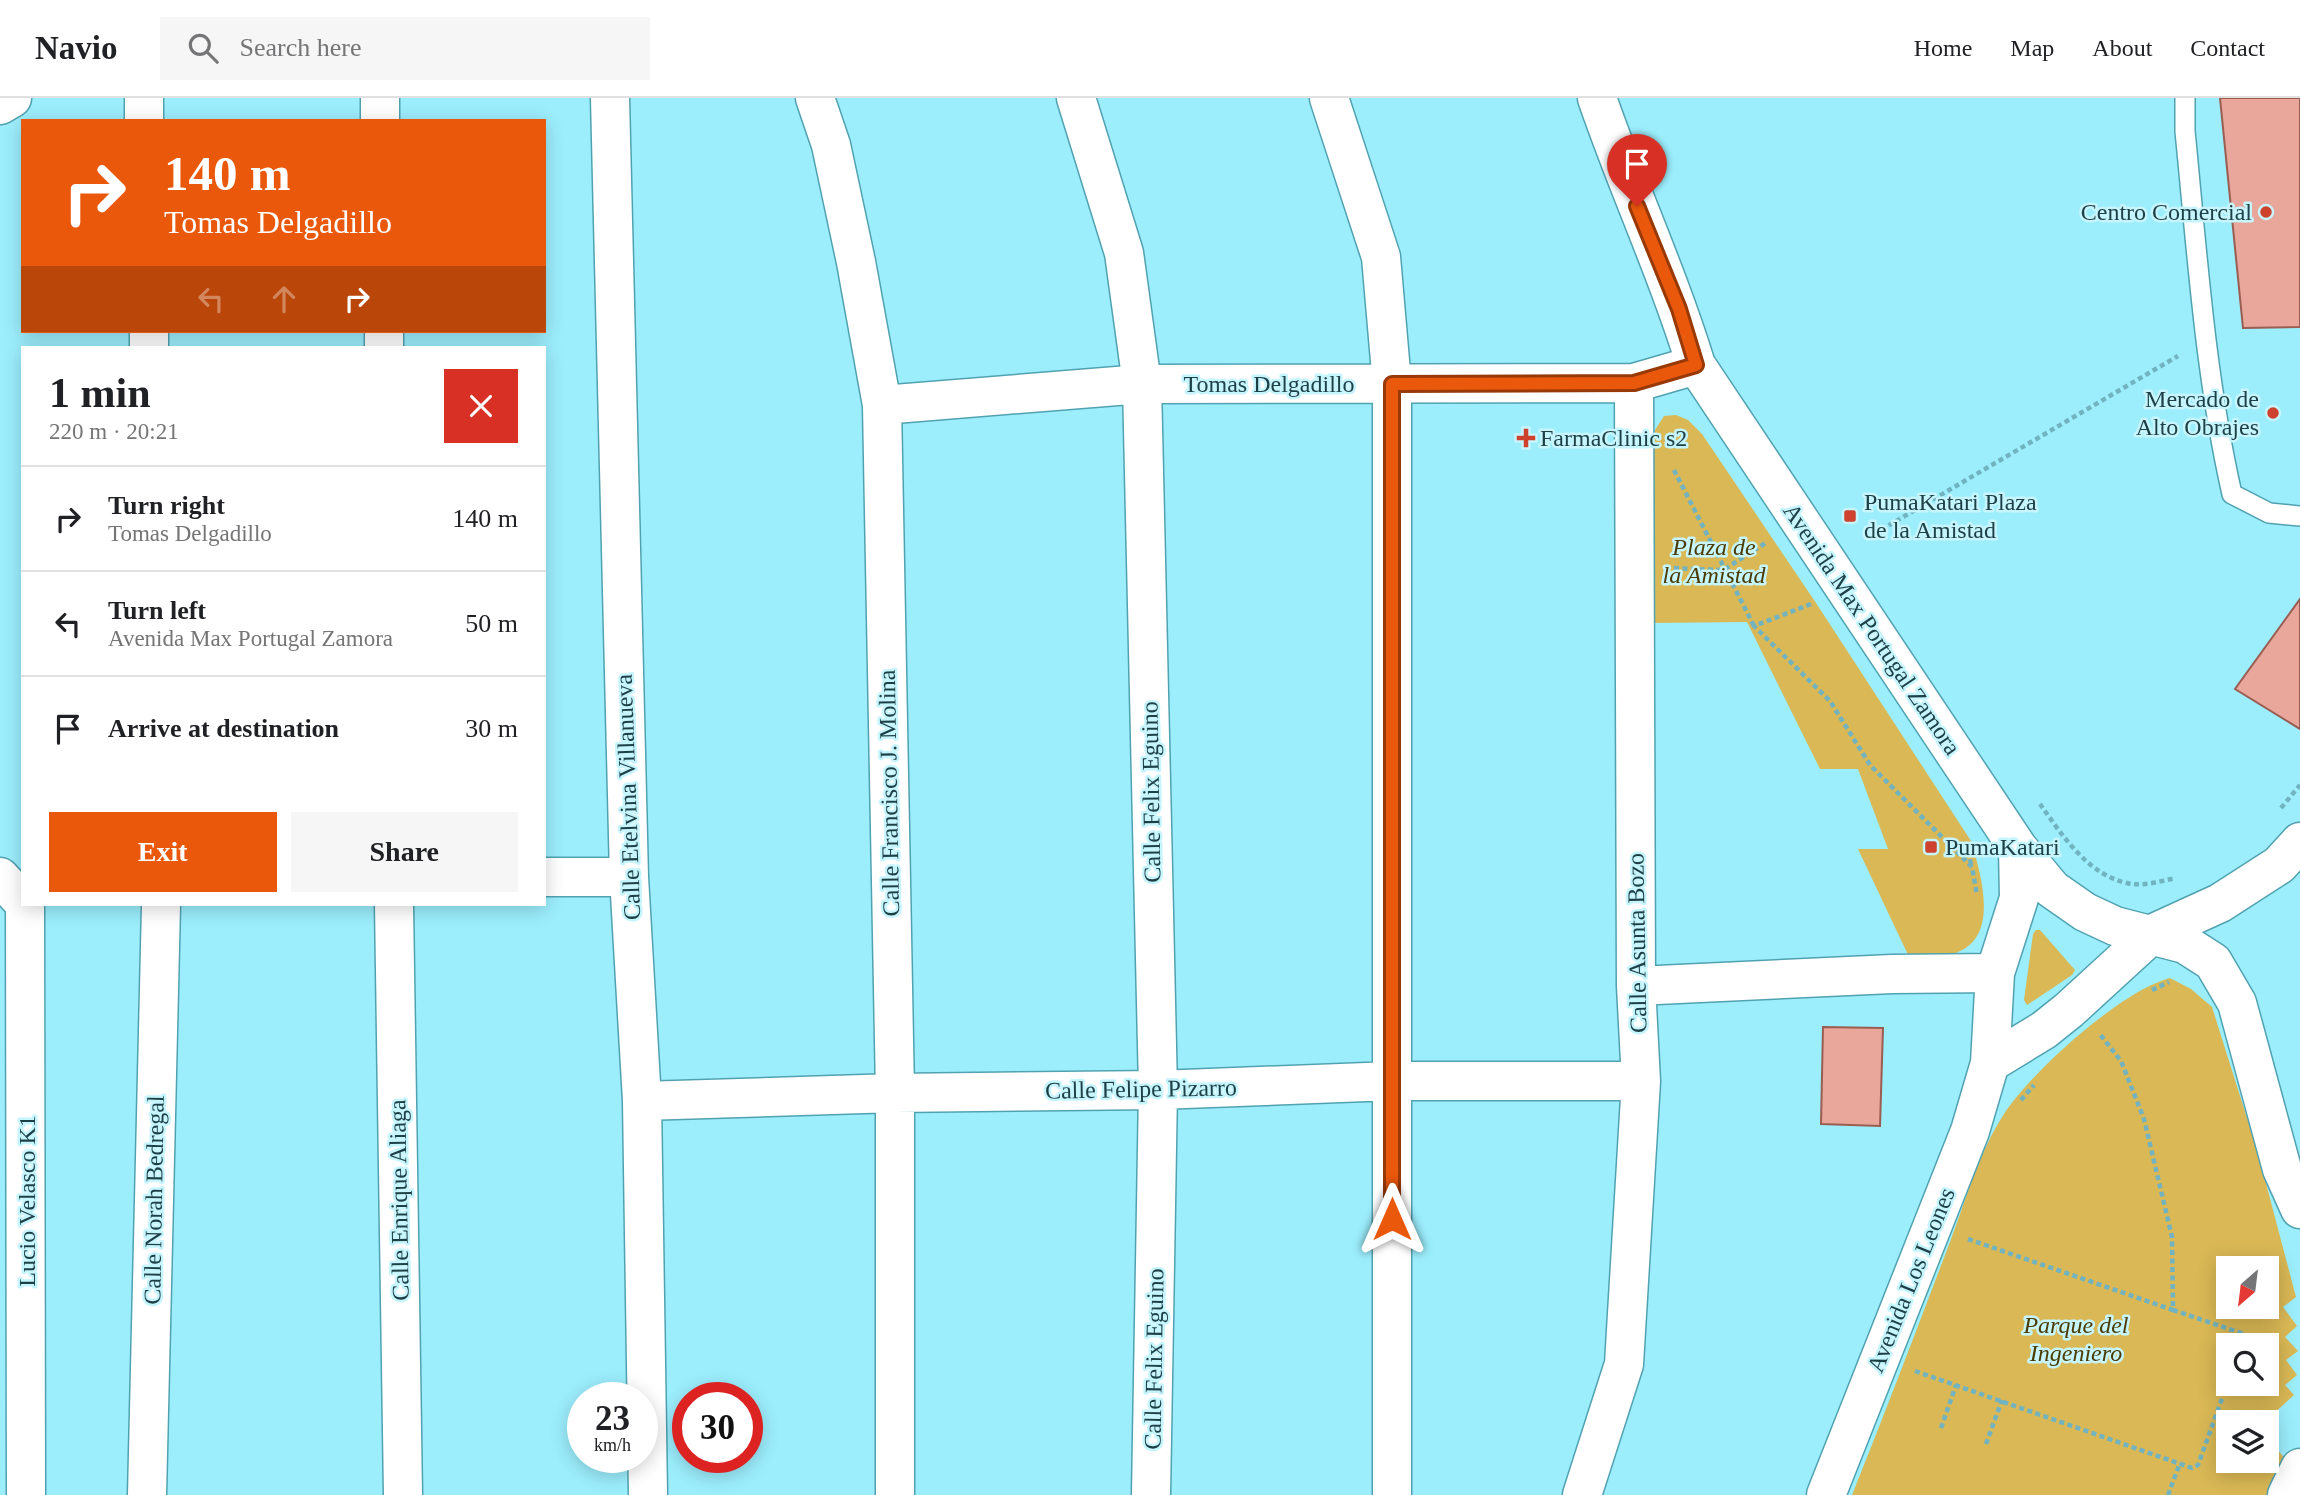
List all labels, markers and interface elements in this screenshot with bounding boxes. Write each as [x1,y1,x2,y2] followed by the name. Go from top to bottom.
[160,17,650,80] search box
[184,29,222,67] icon: search
[35,30,118,66] text: Navio
[240,33,361,62] text: Search here
[1914,35,1972,61] text: Home
[2010,35,2054,61] text: Map
[2092,35,2152,61] text: About
[2190,35,2265,61] text: Contact
[1607,134,1667,206] pin
[1618,145,1656,183] icon: arrive
[164,146,291,201] text: 140 m
[49,147,140,238] icon: right
[2081,199,2252,225] place label: Centro Comercial
[164,204,392,240] text: Tomas Delgadillo
[2258,204,2274,220] marker: Centro Comercial
[192,280,230,318] icon: left
[265,280,303,318] icon: ahead
[338,280,376,318] icon: right
[444,369,518,443] button: close
[49,370,151,416] text: 1 min
[1184,371,1354,397] street label: Tomas Delgadillo
[2136,386,2259,440] place label: Mercado de Alto Obrajes
[2265,405,2281,421] marker: Mercado de Alto Obrajes
[49,419,179,444] text: 220 m · 20:21
[1540,425,1687,451] place label: FarmaClinic s2
[1518,430,1534,446] marker: FarmaClinic s2
[1864,489,2037,543] place label: PumaKatari Plaza de la Amistad
[108,491,225,520] text: Turn right
[1778,498,1966,760] street label: Avenida Max Portugal Zamora
[49,500,87,538] icon: right
[452,504,518,533] text: 140 m
[1842,508,1858,524] marker: PumaKatari Plaza de la Amistad
[108,521,272,546] text: Tomas Delgadillo
[1663,534,1766,588] park label: Plaza de la Amistad
[108,596,206,625] text: Turn left
[49,605,87,643] icon: left
[465,609,518,638] text: 50 m
[108,626,393,651] text: Avenida Max Portugal Zamora
[874,669,904,917] street label: Calle Francisco J. Molina
[611,673,645,920] street label: Calle Etelvina Villanueva
[1136,701,1166,883] street label: Calle Felix Eguino
[49,710,87,748] icon: arrive
[108,714,339,743] text: Arrive at destination
[465,714,518,743] text: 30 m
[49,812,277,892] button: Exit
[291,812,518,892] button: Share
[1945,834,2060,860] place label: PumaKatari
[1923,839,1939,855] marker: PumaKatari
[1622,853,1652,1033] street label: Calle Asunta Bozo
[1045,1074,1237,1104] street label: Calle Felipe Pizarro
[139,1095,169,1305] street label: Calle Norah Bedregal
[384,1099,414,1301] street label: Calle Enrique Aliaga
[14,1115,40,1287] street label: Lucio Velasco K1
[1355,1182,1429,1256] position arrow
[1862,1184,1960,1376] street label: Avenida Los Leones
[2216,1256,2278,1320] north arrow
[2216,1256,2279,1473] map controls
[1139,1268,1169,1450] street label: Calle Felix Eguino
[2022,1312,2129,1366] park label: Parque del Ingeniero
[2216,1333,2279,1396] button: search
[672,1382,763,1473] speed limit sign: 30
[595,1399,630,1438] text: 23
[2216,1410,2279,1473] button: layers
[594,1435,631,1455] text: km/h

